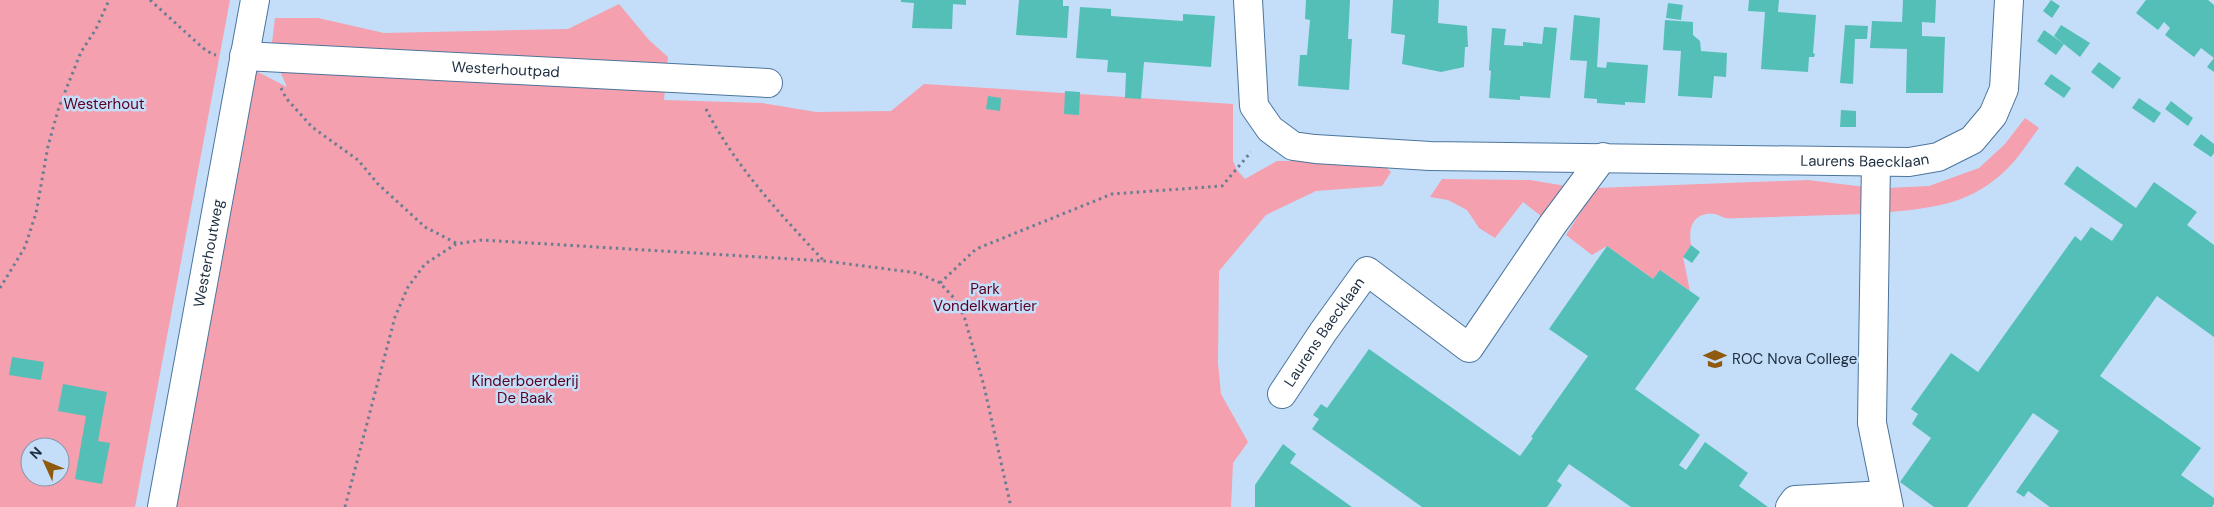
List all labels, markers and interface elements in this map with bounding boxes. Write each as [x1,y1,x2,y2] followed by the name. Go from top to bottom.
[451,57,560,82] street label: Westerhoutpad
[63,94,145,114] park label: Westerhout
[1800,149,1931,172] street label: Laurens Baecklaan
[189,198,228,309] street label: Westerhoutweg
[1279,273,1369,391] street label: Laurens Baecklaan
[933,279,1037,316] park label: Park Vondelkwartier
[1702,346,1728,372] school or university icon: ROC Nova College
[1732,349,1857,369] place label: ROC Nova College
[471,371,579,408] park label: Kinderboerderij De Baak
[20,437,70,487] north arrow
[26,443,46,463] text: N

